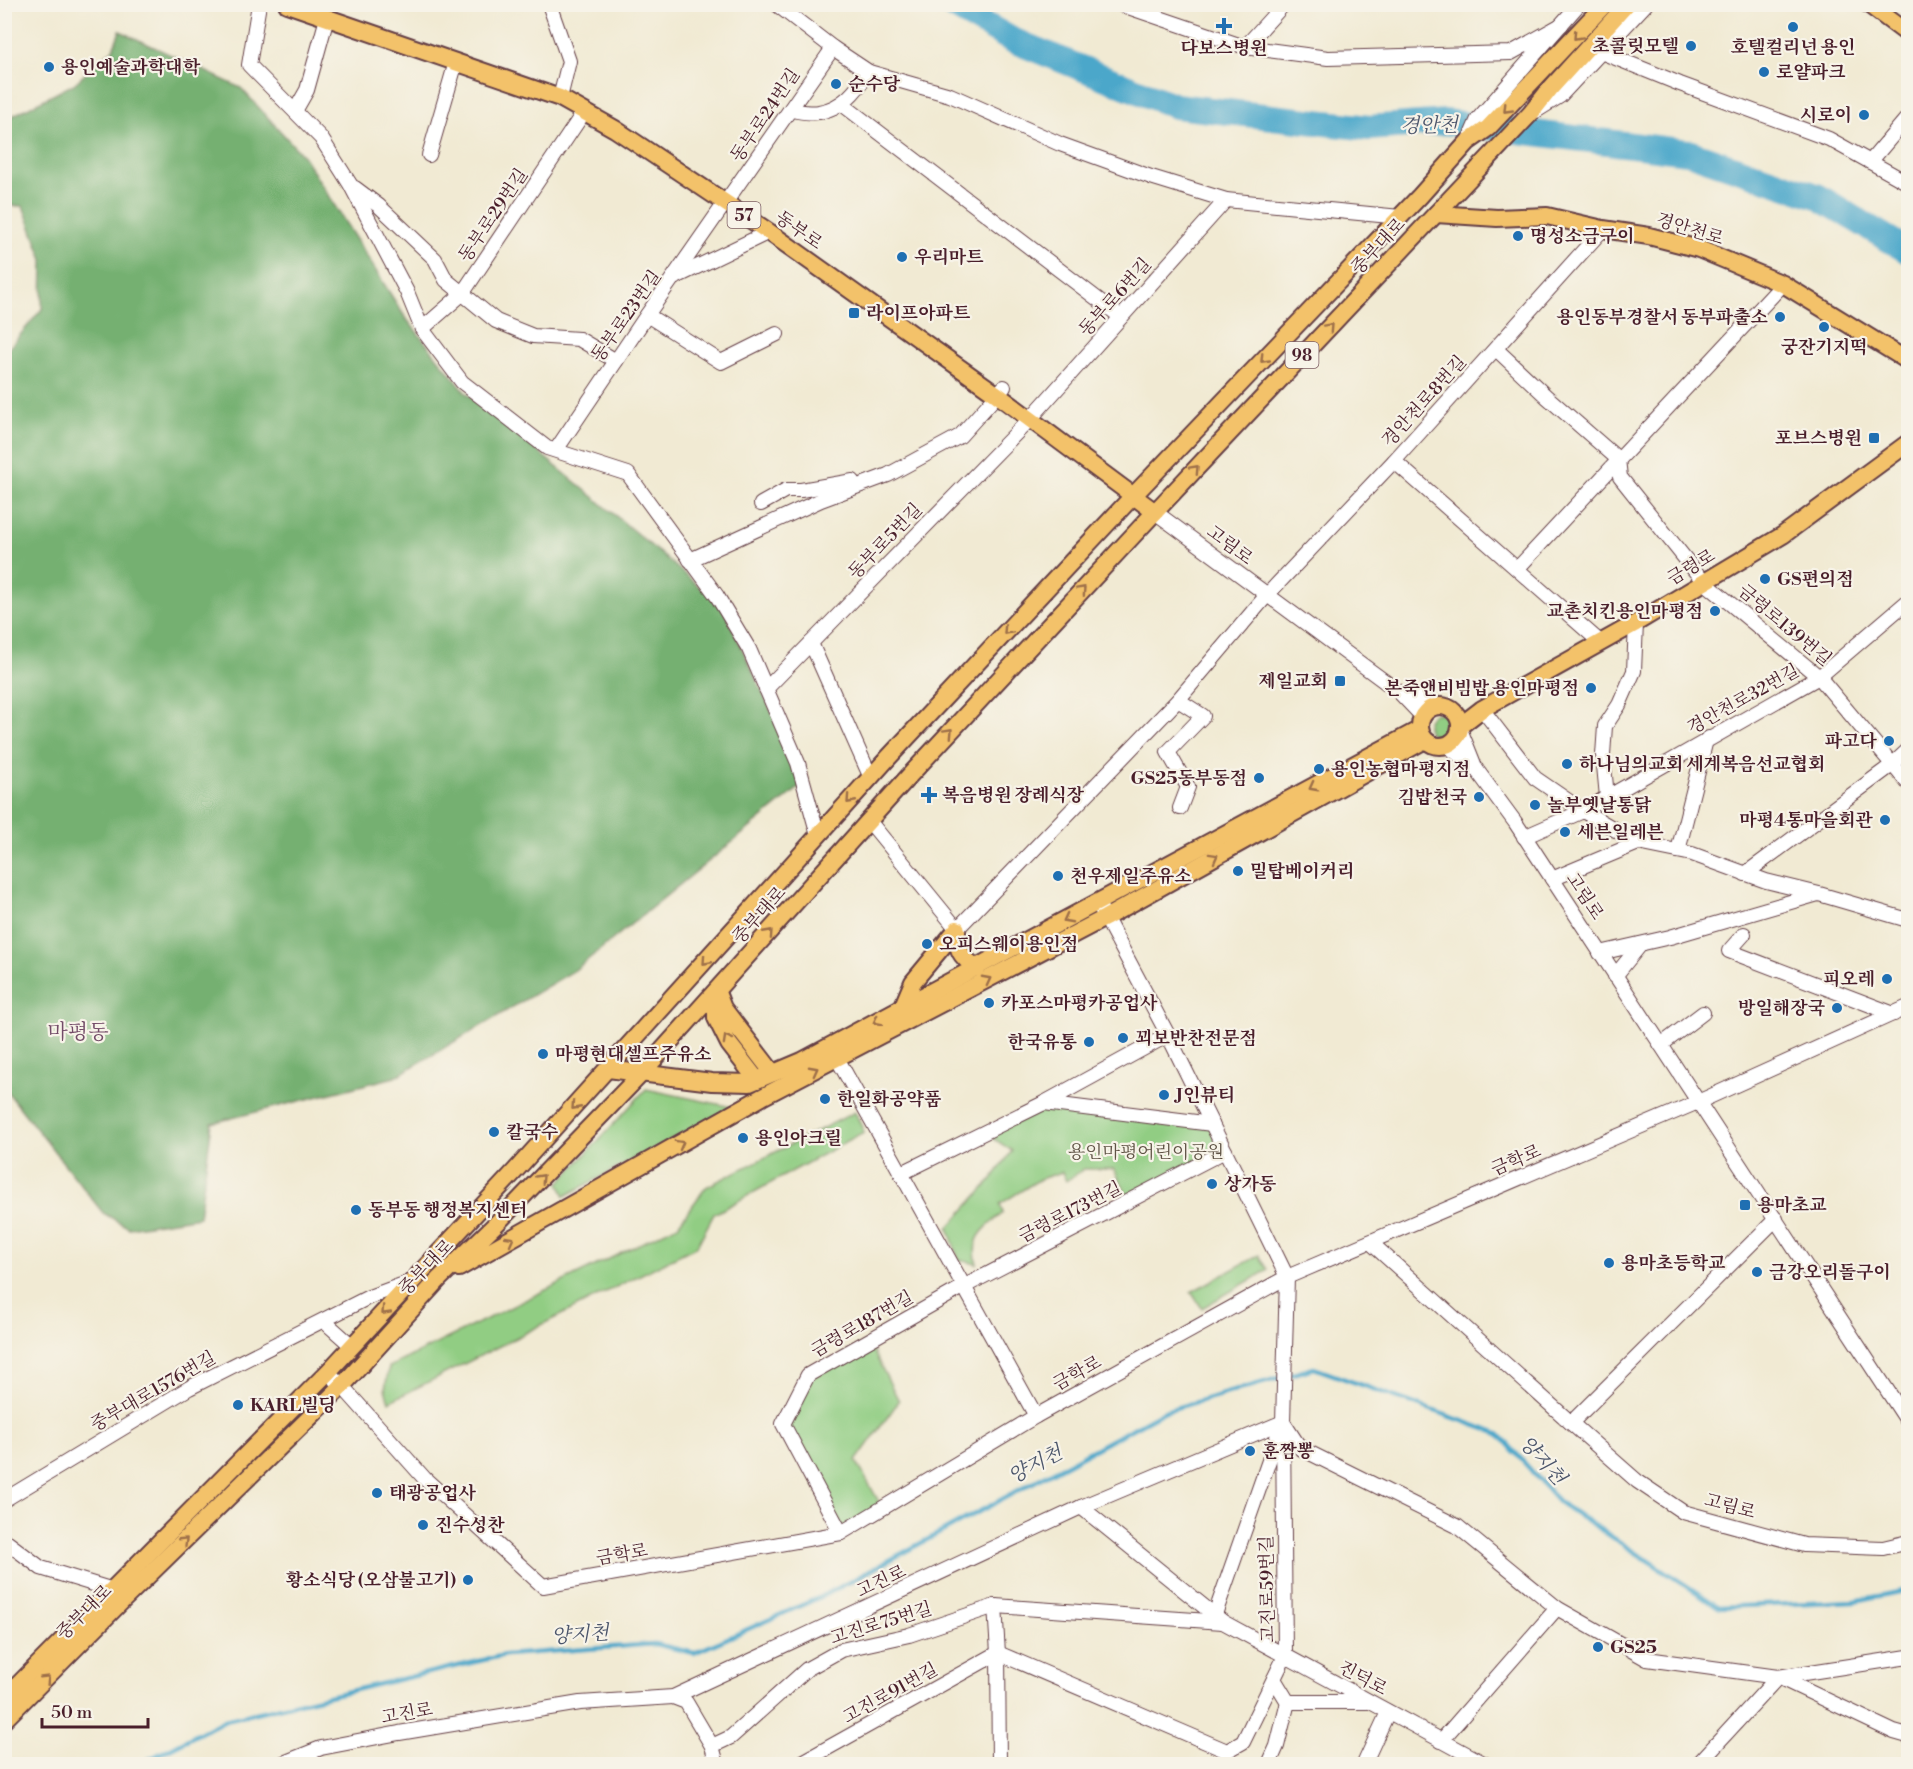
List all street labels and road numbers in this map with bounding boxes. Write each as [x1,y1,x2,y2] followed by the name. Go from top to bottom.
[726,64,805,167] street label: 동부로24번길
[454,164,533,267] street label: 동부로29번길
[728,202,760,228] road number: 57
[771,206,827,255] street label: 동부로
[1653,208,1726,251] street label: 경안천로
[1346,213,1410,280] street label: 중부대로
[1074,253,1157,341] street label: 동부로6번길
[586,266,667,367] street label: 동부로23번길
[1286,342,1318,368] road number: 98
[1377,351,1472,452] street label: 경안천로8번길
[843,499,927,584] street label: 동부로5번길
[1202,521,1257,570] street label: 고림로
[1663,544,1720,591] street label: 금령로
[1733,579,1836,671] street label: 금령로139번길
[1683,659,1803,740] street label: 경안천로32번길
[1561,868,1608,924] street label: 고림로
[728,882,791,949] street label: 중부대로
[1488,1140,1545,1181] street label: 금학로
[1015,1177,1126,1248] street label: 금령로173번길
[394,1234,459,1300] street label: 중부대로
[807,1286,917,1363] street label: 금령로187번길
[87,1346,220,1437] street label: 중부대로1576번길
[1049,1351,1106,1396] street label: 금학로
[1702,1489,1758,1524] street label: 고림로
[1255,1535,1280,1643] street label: 고진로59번길
[594,1539,650,1570] street label: 금학로
[853,1560,910,1603] street label: 고진로
[52,1580,117,1645] street label: 중부대로
[827,1597,935,1650] street label: 고진로75번길
[1334,1656,1391,1701] street label: 진덕로
[839,1658,942,1729] street label: 고진로91번길
[379,1698,435,1729] street label: 고진로

